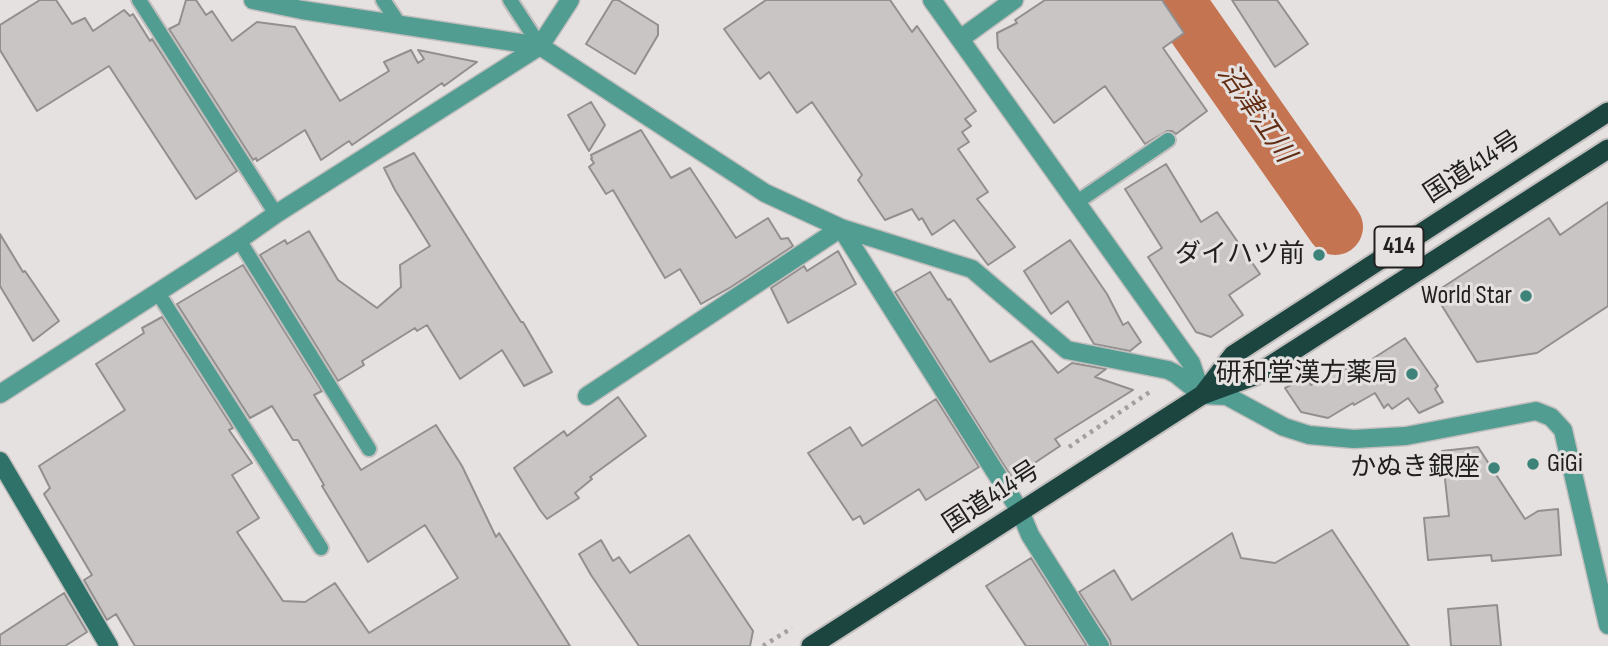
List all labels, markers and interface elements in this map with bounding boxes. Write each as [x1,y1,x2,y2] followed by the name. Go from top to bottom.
[1209,58,1301,170] water label: 沼津江川
[1419,125,1527,211] street label: 国道414号
[1374,226,1424,268] road number: 414
[1175,239,1305,271] place label: ダイハツ前
[1311,247,1327,263] marker: ダイハツ前
[1421,280,1512,312] place label: World Star
[1518,288,1534,304] marker: World Star
[1216,358,1398,390] place label: 研和堂漢方薬局
[1404,366,1420,382] marker: 研和堂漢方薬局
[1547,448,1583,480] place label: GiGi
[1350,452,1480,484] place label: かぬき銀座
[938,455,1046,541] street label: 国道414号
[1525,456,1541,472] marker: GiGi
[1486,460,1502,476] marker: かぬき銀座

